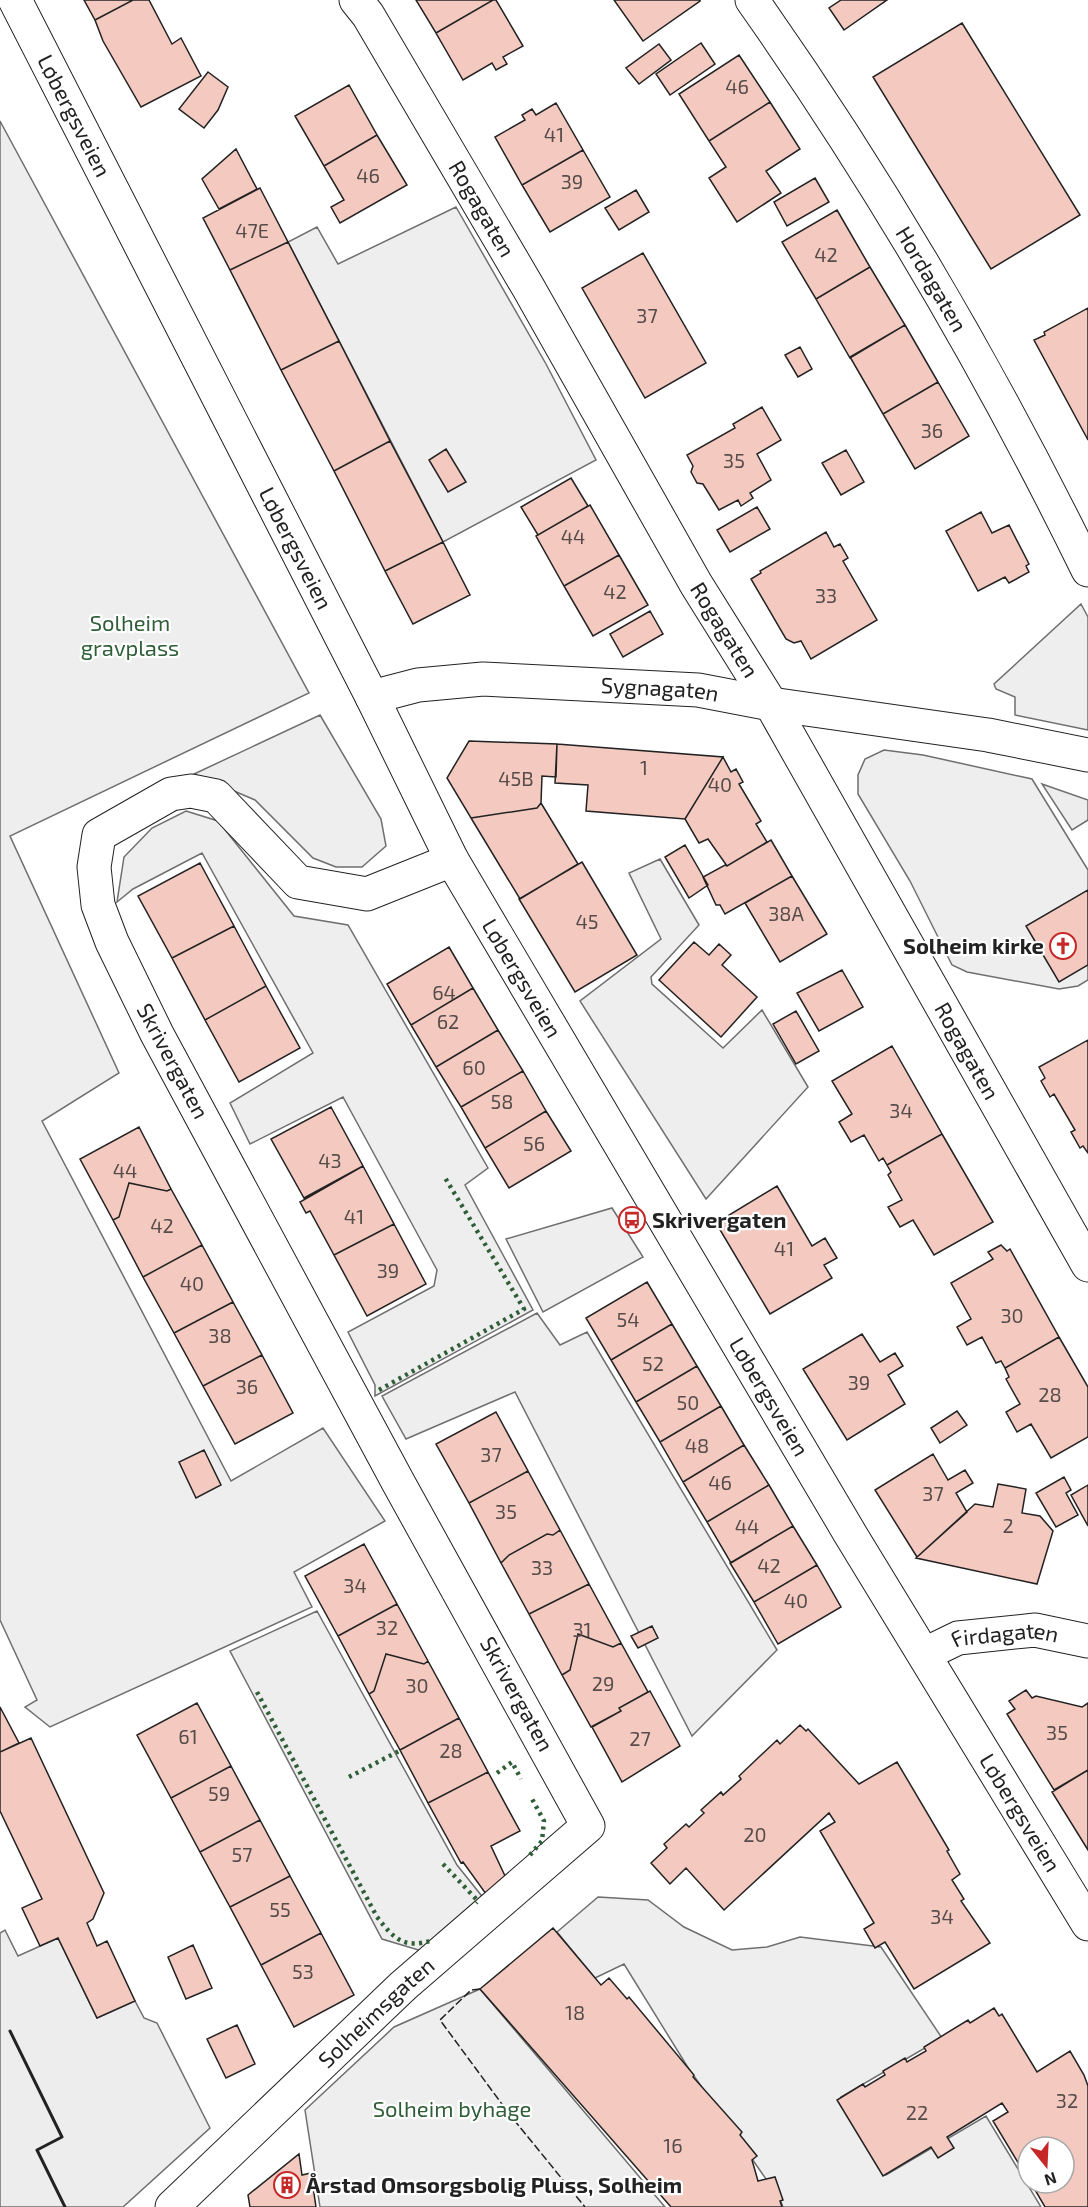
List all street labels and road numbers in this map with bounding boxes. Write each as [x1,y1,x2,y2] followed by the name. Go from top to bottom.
[33,50,117,181] street label: Løbergsveien
[444,155,521,261] street label: Rogagaten
[891,221,973,336] street label: Hordagaten
[255,482,339,613] street label: Løbergsveien
[686,577,765,682] street label: Rogagaten
[600,671,721,706] street label: Sygnagaten
[477,914,568,1042] street label: Løbergsveien
[930,997,1006,1104] street label: Rogagaten
[133,998,215,1123] street label: Skrivergaten
[725,1332,815,1460] street label: Løbergsveien
[946,1616,1061,1652] street label: Firdagaten
[476,1632,560,1755] street label: Skrivergaten
[975,1748,1067,1876] street label: Løbergsveien
[312,1951,439,2072] street label: Solheimsgaten

